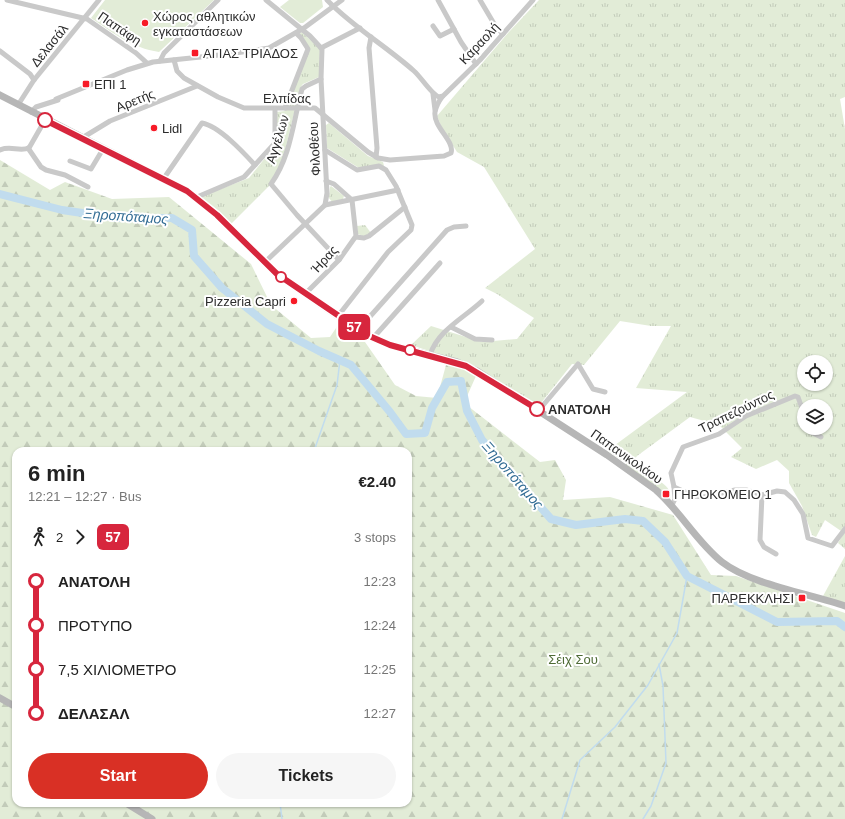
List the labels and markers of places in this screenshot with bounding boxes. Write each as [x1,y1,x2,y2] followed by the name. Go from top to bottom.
[153,9,256,39] place label: Χώρος αθλητικών εγκαταστάσεων
[140,18,150,28] marker: Χώρος αθλητικών εγκαταστάσεων
[203,46,298,61] place label: ΑΓΙΑΣ ΤΡΙΑΔΟΣ
[190,48,200,58] marker: ΑΓΙΑΣ ΤΡΙΑΔΟΣ
[94,77,127,92] place label: ΕΠΙ 1
[81,79,91,89] marker: ΕΠΙ 1
[37,112,53,128] unlabelled marker
[162,121,182,136] place label: Lidl
[149,123,159,133] marker: Lidl
[275,271,287,283] unlabelled marker
[205,294,286,309] place label: Pizzeria Capri
[289,296,299,306] marker: Pizzeria Capri
[404,344,416,356] unlabelled marker
[529,401,545,417] marker: ΑΝΑΤΟΛΗ
[548,402,611,417] place label: ΑΝΑΤΟΛΗ
[674,487,772,502] place label: ΓΗΡΟΚΟΜΕΙΟ 1
[661,489,671,499] marker: ΓΗΡΟΚΟΜΕΙΟ 1
[712,591,794,606] place label: ΠΑΡΕΚΚΛΗΣΙ
[797,593,807,603] marker: ΠΑΡΕΚΚΛΗΣΙ

